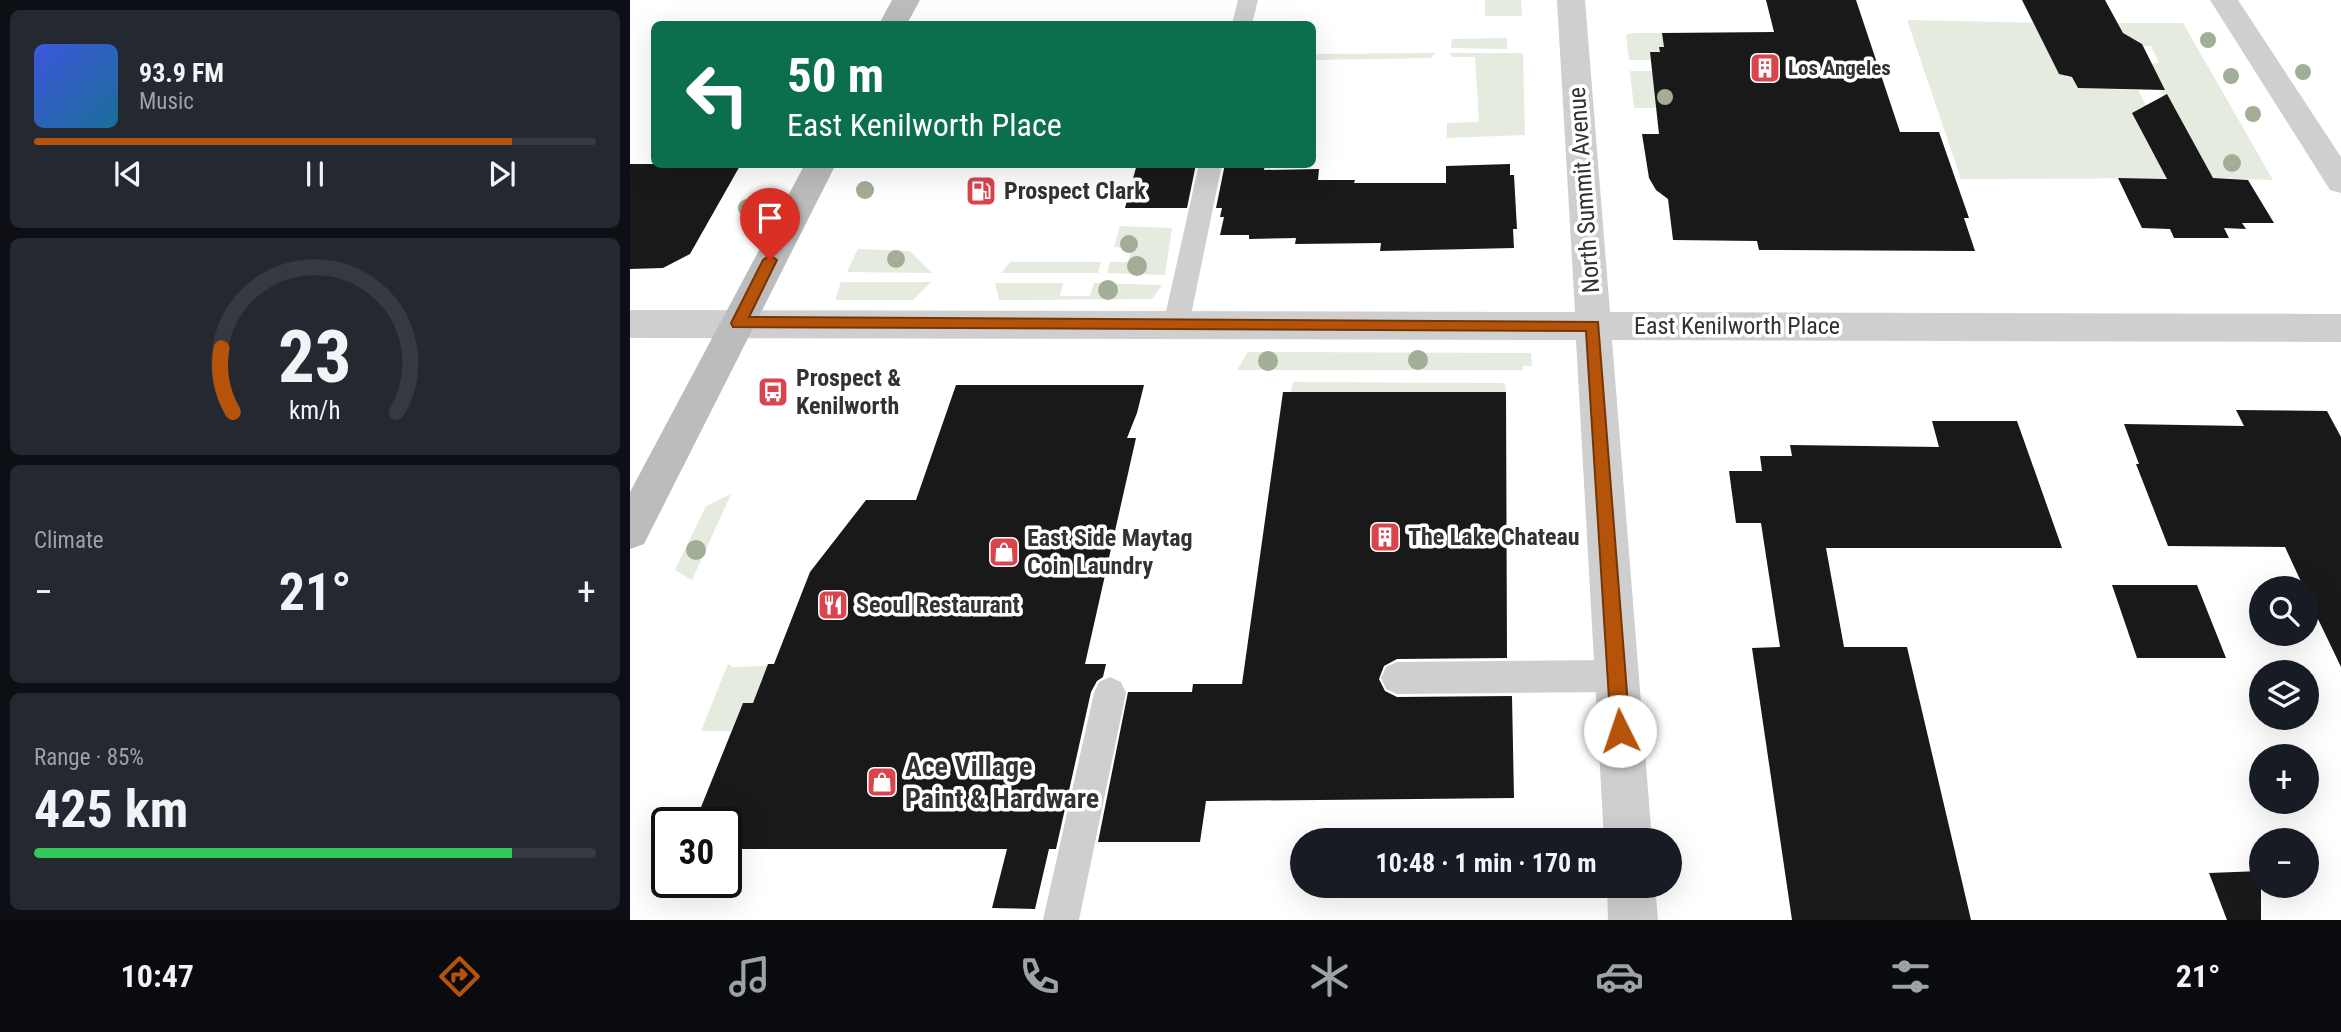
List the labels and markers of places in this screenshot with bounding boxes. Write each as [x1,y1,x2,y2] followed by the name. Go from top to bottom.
[1748,51,1782,85] building icon: Los Angeles
[1788,56,1891,80] place label: Los Angeles
[964,174,998,208] fuel station icon: Prospect Clark
[1004,177,1146,205] place label: Prospect Clark
[740,188,800,260] pin
[796,364,901,420] place label: Prospect & Kenilworth
[756,375,790,409] bus stop icon: Prospect & Kenilworth
[1368,520,1402,554] building icon: The Lake Chateau
[1408,523,1580,551] place label: The Lake Chateau
[1027,524,1193,580] place label: East Side Maytag Coin Laundry
[987,535,1021,569] shop icon: East Side Maytag Coin Laundry
[816,588,850,622] restaurant icon: Seoul Restaurant
[856,591,1020,619] place label: Seoul Restaurant
[905,750,1099,815] place label: Ace Village Paint & Hardware
[865,765,899,799] shop icon: Ace Village Paint & Hardware

